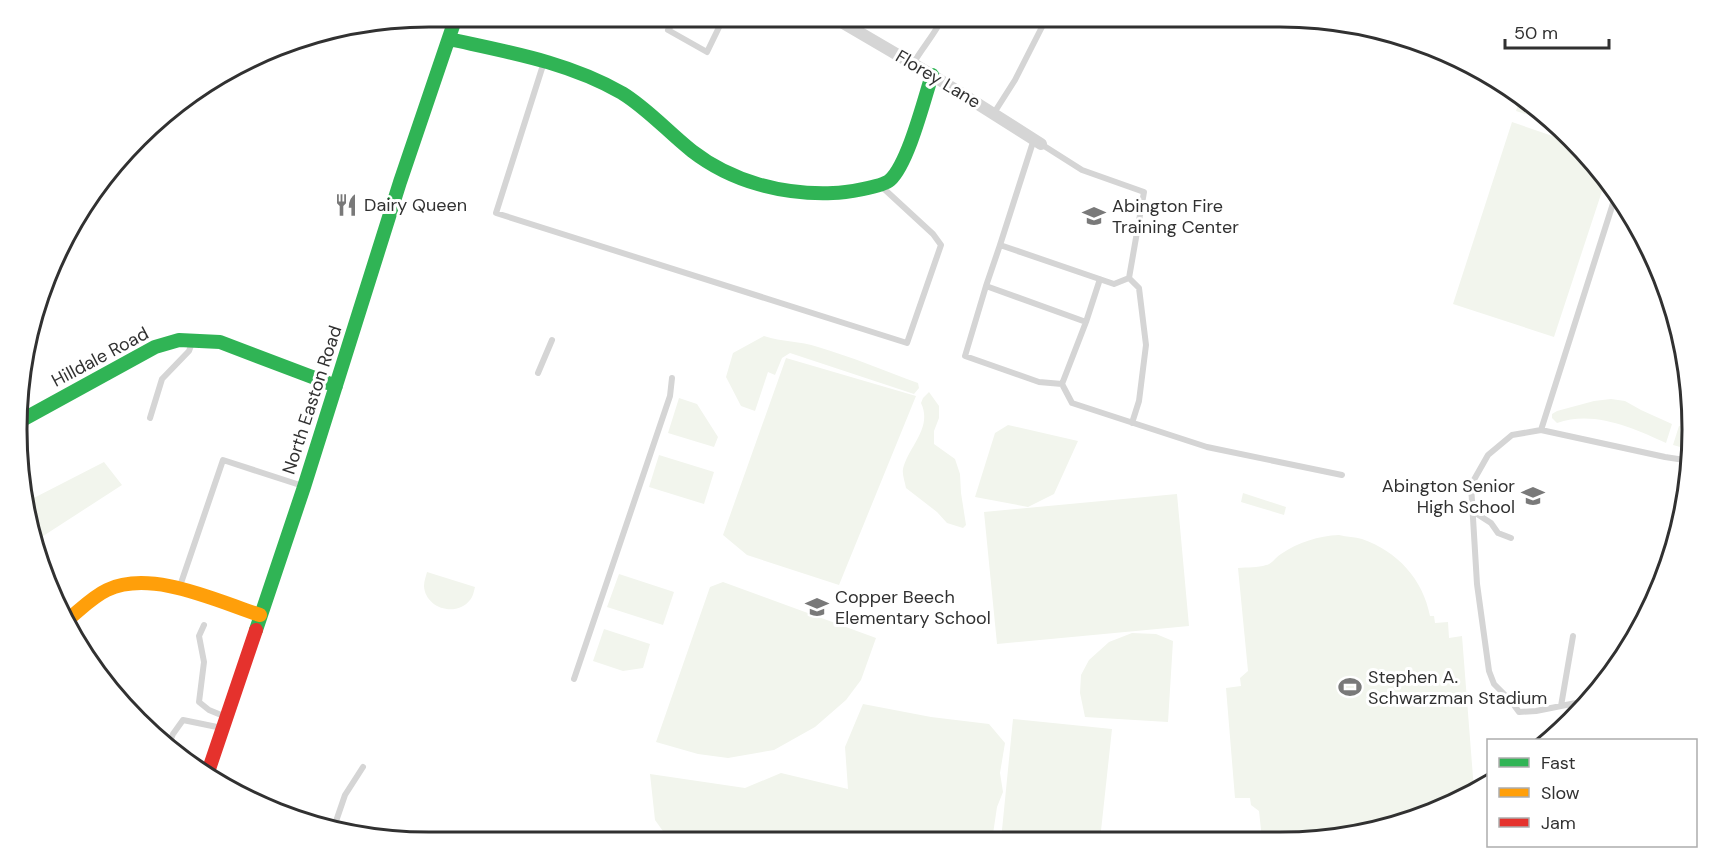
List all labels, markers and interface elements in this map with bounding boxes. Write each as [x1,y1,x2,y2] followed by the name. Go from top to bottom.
[1505,12,1608,50] scale bar
[1514,21,1558,45] text: 50 m
[891,44,985,114] street label: Florey Lane
[333,192,359,218] restaurant icon: Dairy Queen
[364,193,467,217] place label: Dairy Queen
[1112,194,1239,239] place label: Abington Fire Training Center
[1081,203,1107,229] school or university icon: Abington Fire Training Center
[47,321,153,393] street label: Hilldale Road
[277,323,347,477] street label: North Easton Road
[1382,474,1515,519] place label: Abington Senior High School
[1520,483,1546,509] school or university icon: Abington Senior High School
[835,585,991,630] place label: Copper Beech Elementary School
[804,594,830,620] school or university icon: Copper Beech Elementary School
[1368,665,1547,710] place label: Stephen A. Schwarzman Stadium
[1337,674,1363,700] sports icon: Stephen A. Schwarzman Stadium
[1487,739,1697,847] legend
[1541,751,1576,775] text: Fast
[1541,781,1580,805] text: Slow
[1541,811,1576,835] text: Jam

